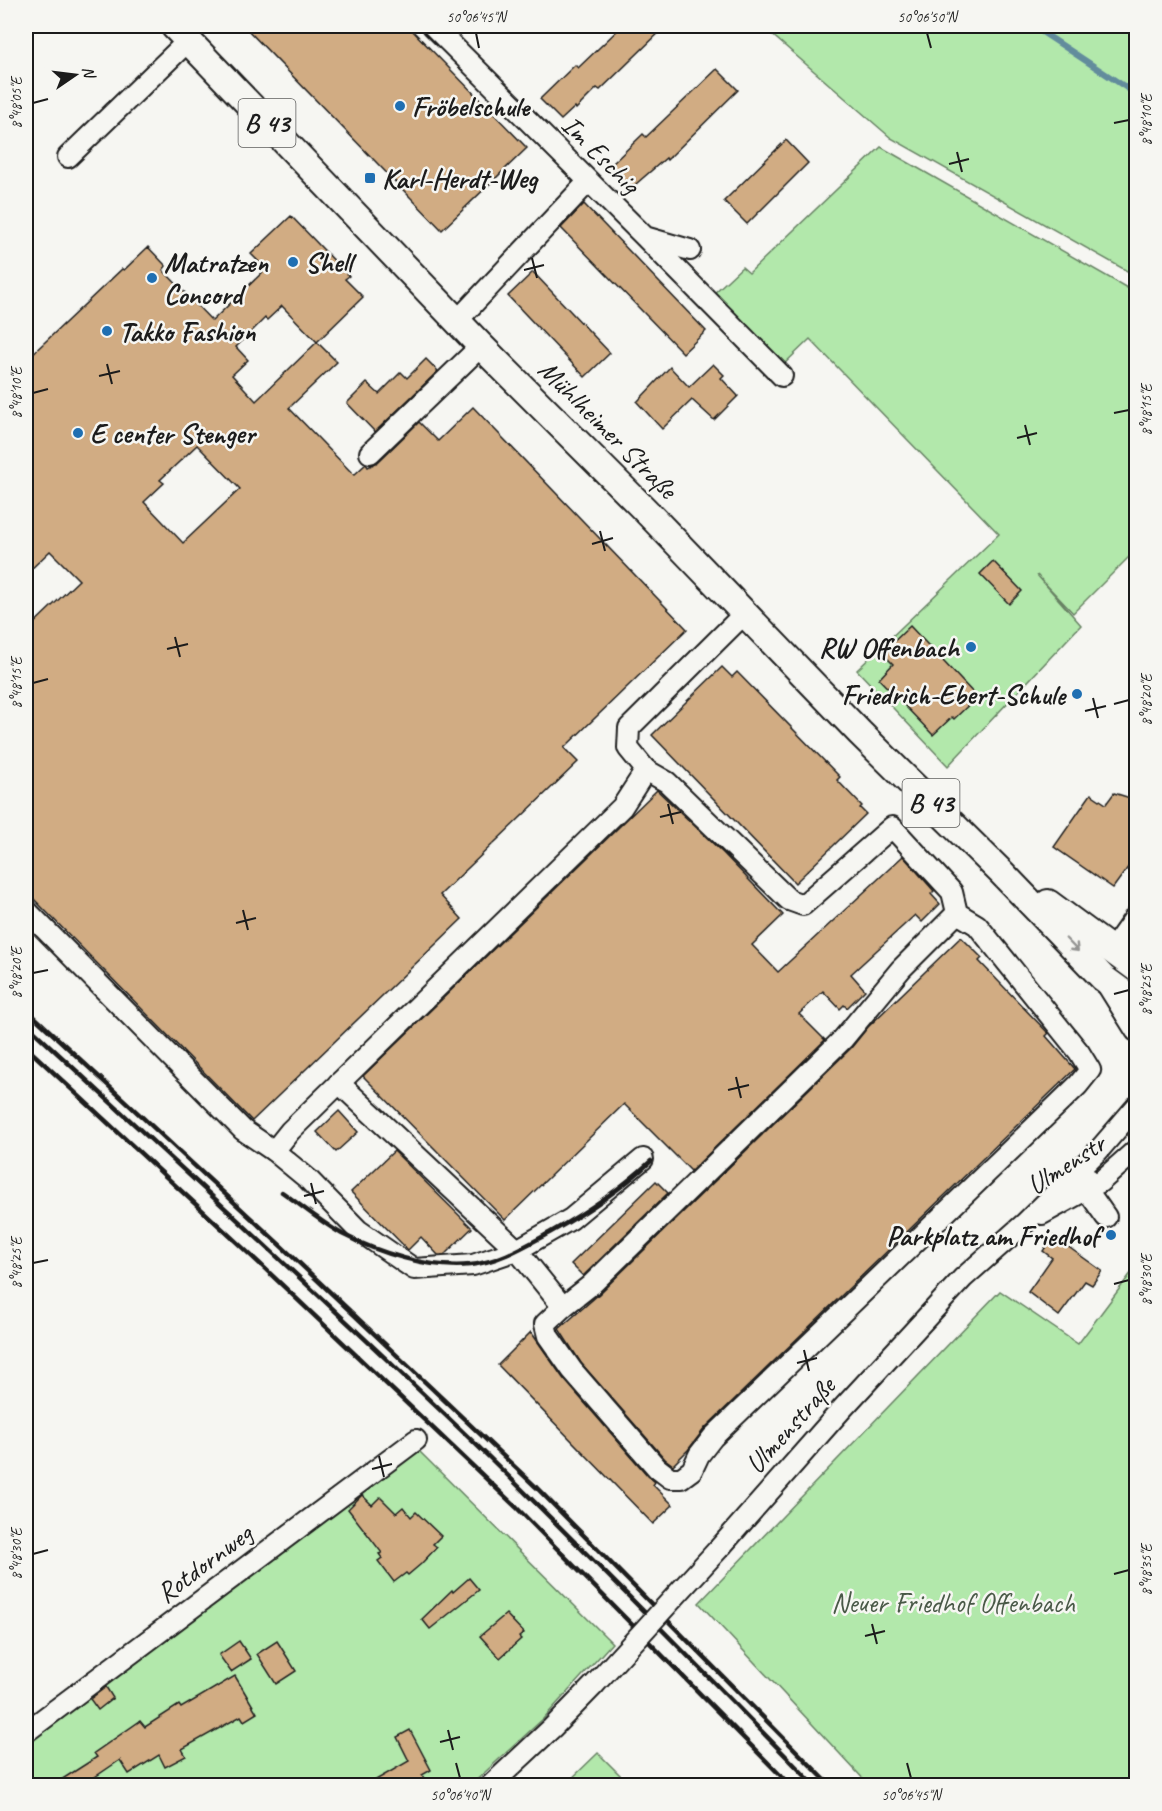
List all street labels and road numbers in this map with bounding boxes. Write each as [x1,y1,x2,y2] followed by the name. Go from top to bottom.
[238,99,296,147] road number: B 43
[554,107,649,202] street label: Im Eschig
[531,352,686,507] street label: Mühlheimer Straße
[902,779,960,827] road number: B 43
[1020,1125,1114,1202] street label: Ulmenstr
[737,1368,844,1481] street label: Ulmenstraße
[149,1514,260,1610] street label: Rotdornweg

